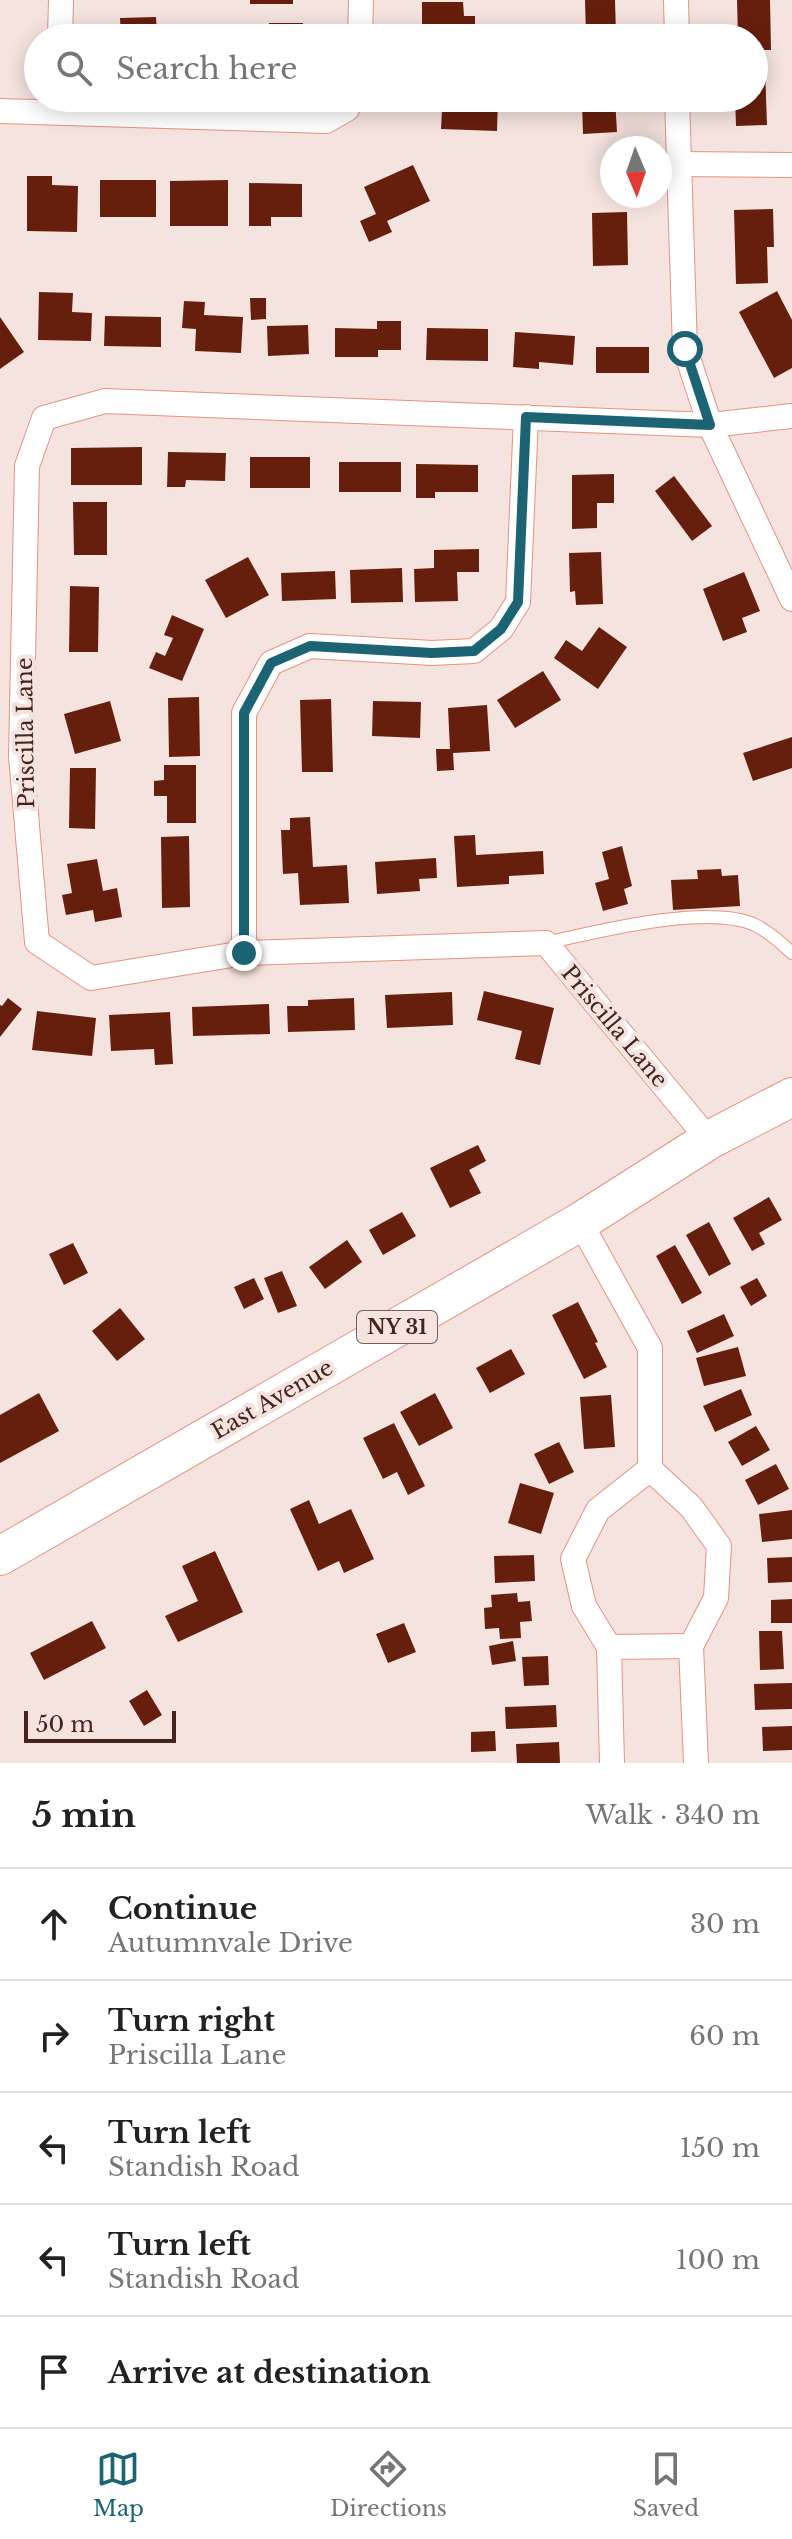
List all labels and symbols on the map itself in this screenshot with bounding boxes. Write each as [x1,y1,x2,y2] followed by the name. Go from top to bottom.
[600,136,672,208] north arrow
[667,331,703,367] route start
[11,657,40,809] street label: Priscilla Lane
[226,935,262,971] route end
[556,960,673,1093] street label: Priscilla Lane
[357,1311,437,1343] road number: NY 31
[207,1354,338,1445] street label: East Avenue
[24,1707,176,1743] scale bar

